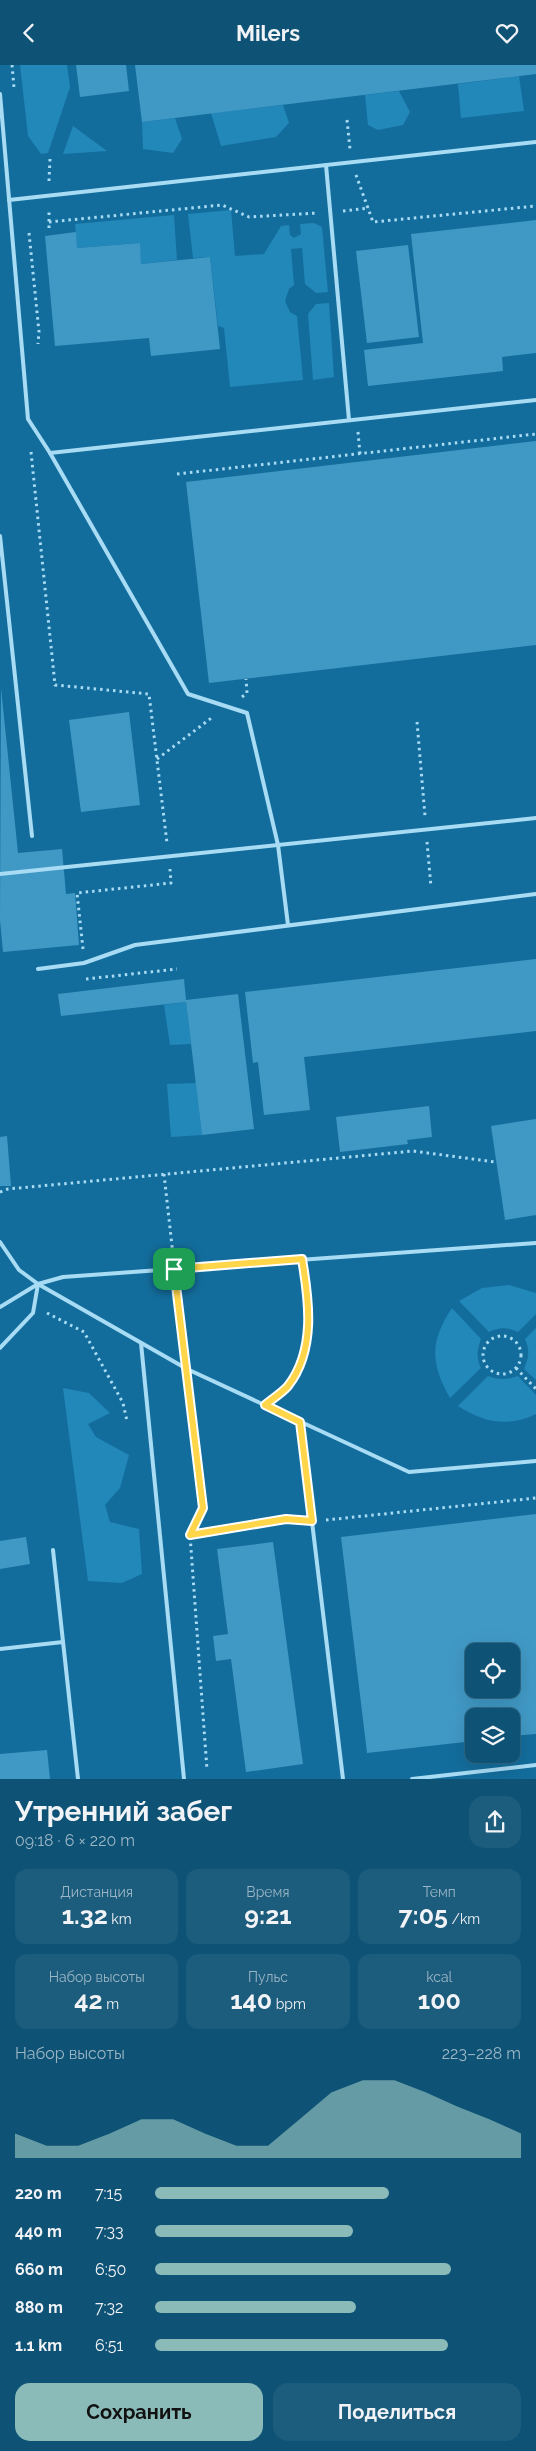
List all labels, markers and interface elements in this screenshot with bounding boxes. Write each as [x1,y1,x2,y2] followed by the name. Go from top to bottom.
[15,19,43,47] icon: back
[493,19,521,47] icon: heart
[236,20,300,46] text: Milers
[153,1248,195,1290] pin
[160,1255,188,1283] icon: arrive
[465,1643,520,1763] map controls
[465,1643,520,1698] button: locate
[465,1708,520,1763] button: layers
[15,1795,232,1828] text: Утренний забег
[469,1796,521,1848] button: share
[15,1831,135,1850] text: 09:18 · 6 × 220 m
[60,1884,133,1900] text: Дистанция
[246,1884,290,1900] text: Время
[423,1884,456,1900] text: Темп
[62,1900,108,1930] text: 1.32
[244,1900,292,1930] text: 9:21
[398,1900,448,1930] text: 7:05
[108,1911,132,1927] text: km
[448,1911,480,1927] text: /km
[49,1969,145,1985] text: Набор высоты
[248,1969,288,1985] text: Пульс
[426,1969,452,1985] text: kcal
[74,1985,103,2015] text: 42
[230,1985,272,2015] text: 140
[418,1985,461,2015] text: 100
[103,1996,119,2012] text: m
[272,1996,306,2012] text: bpm
[15,2044,125,2063] text: Набор высоты
[442,2044,521,2063] text: 223–228 m
[15,2184,62,2203] text: 220 m
[95,2184,122,2203] text: 7:15
[15,2222,62,2241] text: 440 m
[95,2222,124,2241] text: 7:33
[15,2260,63,2279] text: 660 m
[95,2260,126,2279] text: 6:50
[15,2298,63,2317] text: 880 m
[95,2298,123,2317] text: 7:32
[15,2336,62,2355] text: 1.1 km
[95,2336,123,2355] text: 6:51
[15,2383,263,2441] button: Сохранить
[273,2383,521,2441] button: Поделиться

